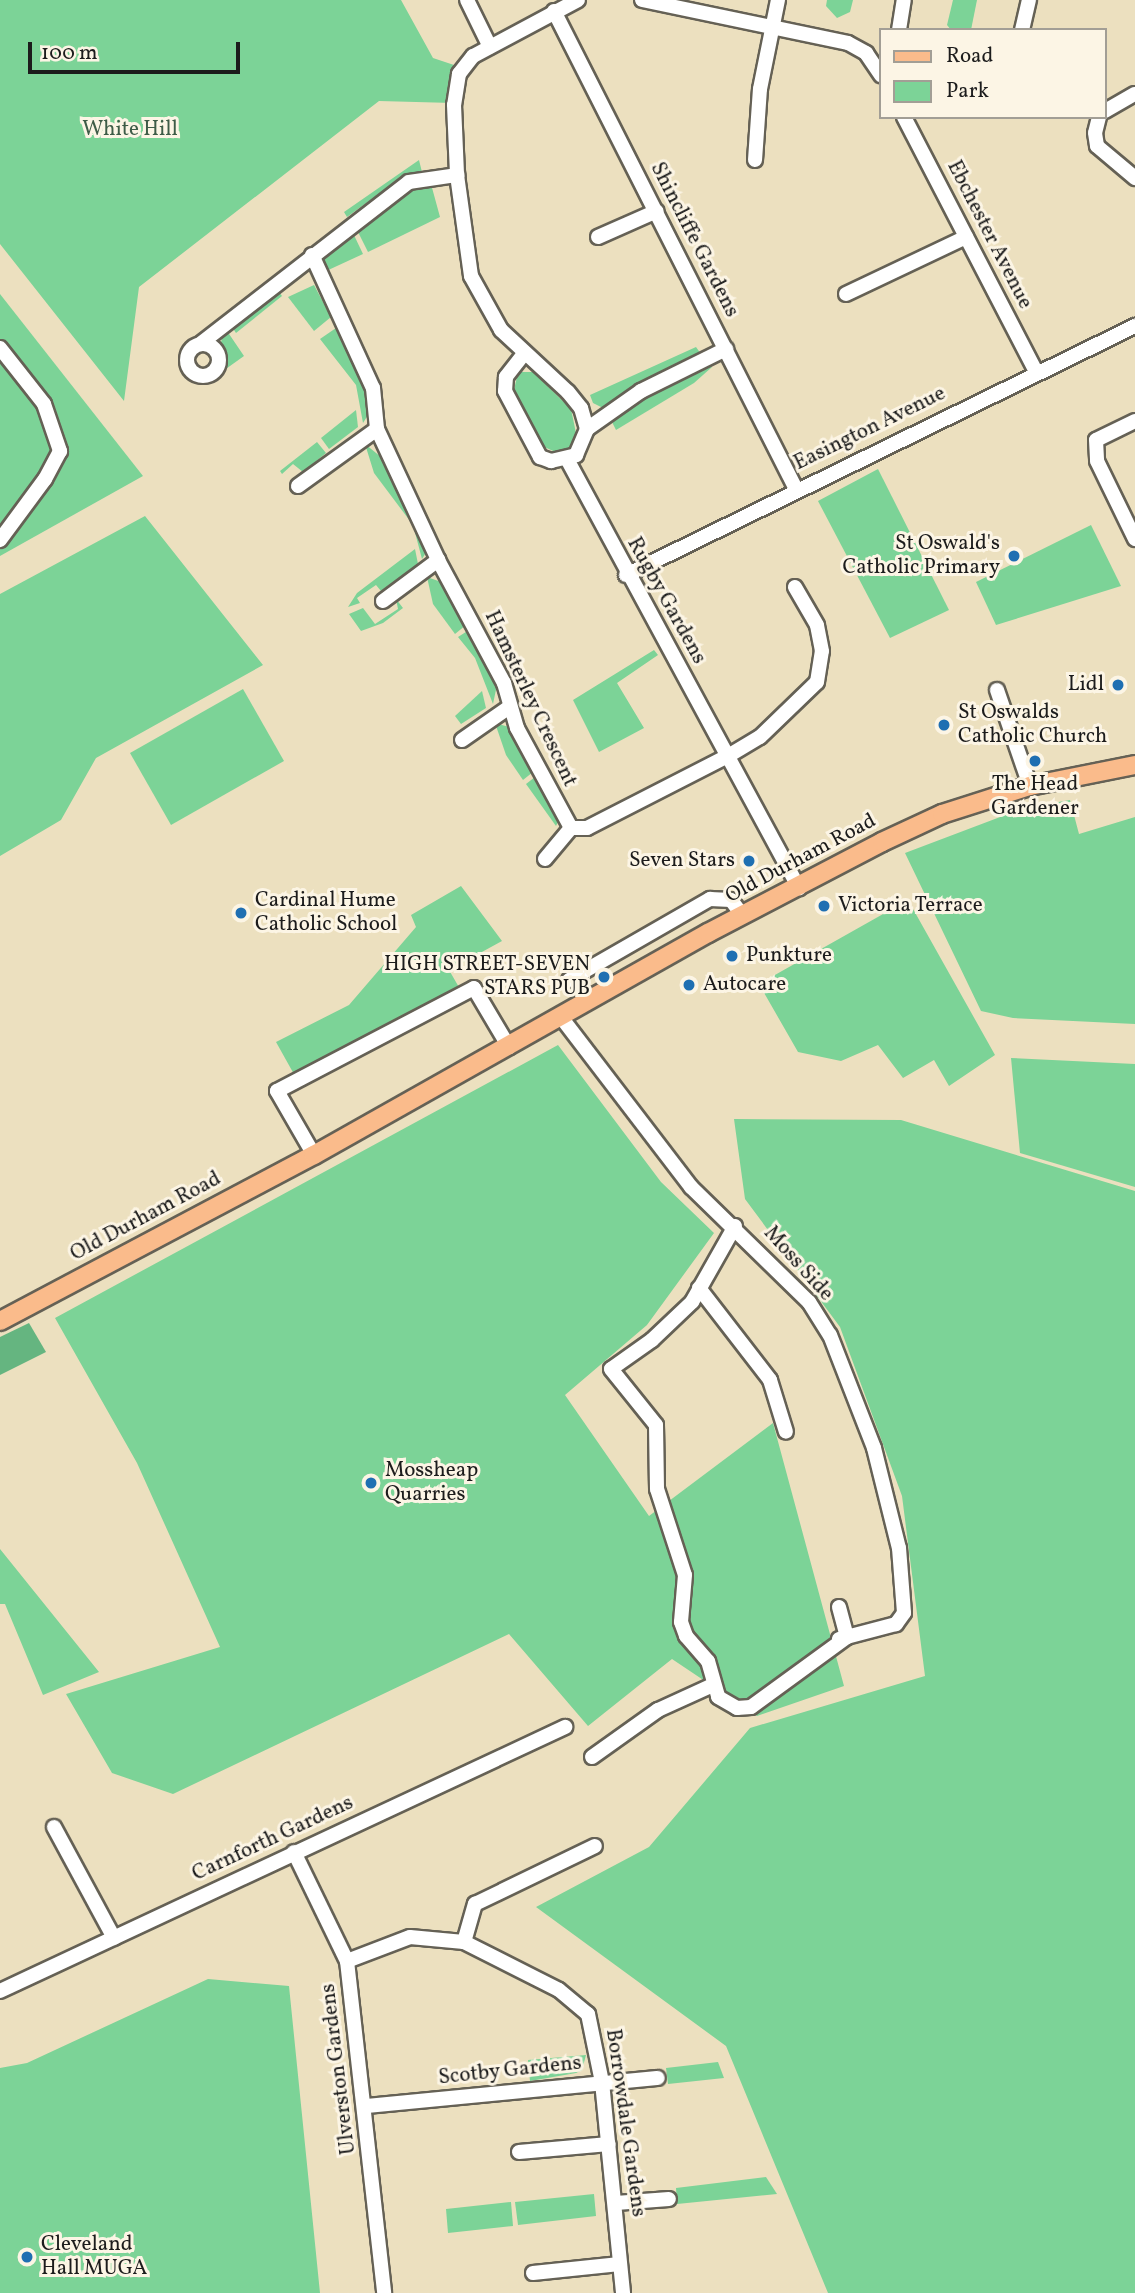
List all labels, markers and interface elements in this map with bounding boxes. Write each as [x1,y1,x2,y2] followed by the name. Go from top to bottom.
[32,28,243,72] scale bar
[880,28,1107,119] legend
[41,39,98,68] text: 100 m
[946,42,993,71] text: Road
[946,77,989,106] text: Park
[82,117,178,143] park label: White Hill
[941,157,1037,313] street label: Ebchester Avenue
[644,158,744,322] street label: Shincliffe Gardens
[790,381,950,477] street label: Easington Avenue
[843,531,1000,581] place label: St Oswald's Catholic Primary
[621,533,711,669] street label: Rugby Gardens
[1006,548,1022,564] marker: St Oswald's Catholic Primary
[478,607,582,791] street label: Hamsterley Crescent
[1068,672,1104,698] place label: Lidl
[1110,677,1126,693] marker: Lidl
[958,700,1107,750] place label: St Oswalds Catholic Church
[936,717,952,733] marker: St Oswalds Catholic Church
[1027,753,1043,769] marker: The Head Gardener
[991,772,1079,822] place label: The Head Gardener
[721,809,881,909] street label: Old Durham Road
[629,848,735,874] place label: Seven Stars
[741,853,757,869] marker: Seven Stars
[255,888,397,938] place label: Cardinal Hume Catholic School
[838,893,983,919] place label: Victoria Terrace
[816,898,832,914] marker: Victoria Terrace
[233,905,249,921] marker: Cardinal Hume Catholic School
[746,943,832,969] place label: Punkture
[724,948,740,964] marker: Punkture
[384,952,590,1002] place label: HIGH STREET-SEVEN STARS PUB
[596,969,612,985] marker: HIGH STREET-SEVEN STARS PUB
[703,972,786,998] place label: Autocare
[681,977,697,993] marker: Autocare
[66,1167,226,1267] street label: Old Durham Road
[758,1221,838,1307] street label: Moss Side
[385,1458,478,1508] place label: Mossheap Quarries
[363,1475,379,1491] marker: Mossheap Quarries
[189,1791,357,1887] street label: Carnforth Gardens
[316,1982,362,2156] street label: Ulverston Gardens
[599,2027,651,2219] street label: Borrowdale Gardens
[437,2051,583,2091] street label: Scotby Gardens
[41,2232,147,2282] place label: Cleveland Hall MUGA
[19,2249,35,2265] marker: Cleveland Hall MUGA

